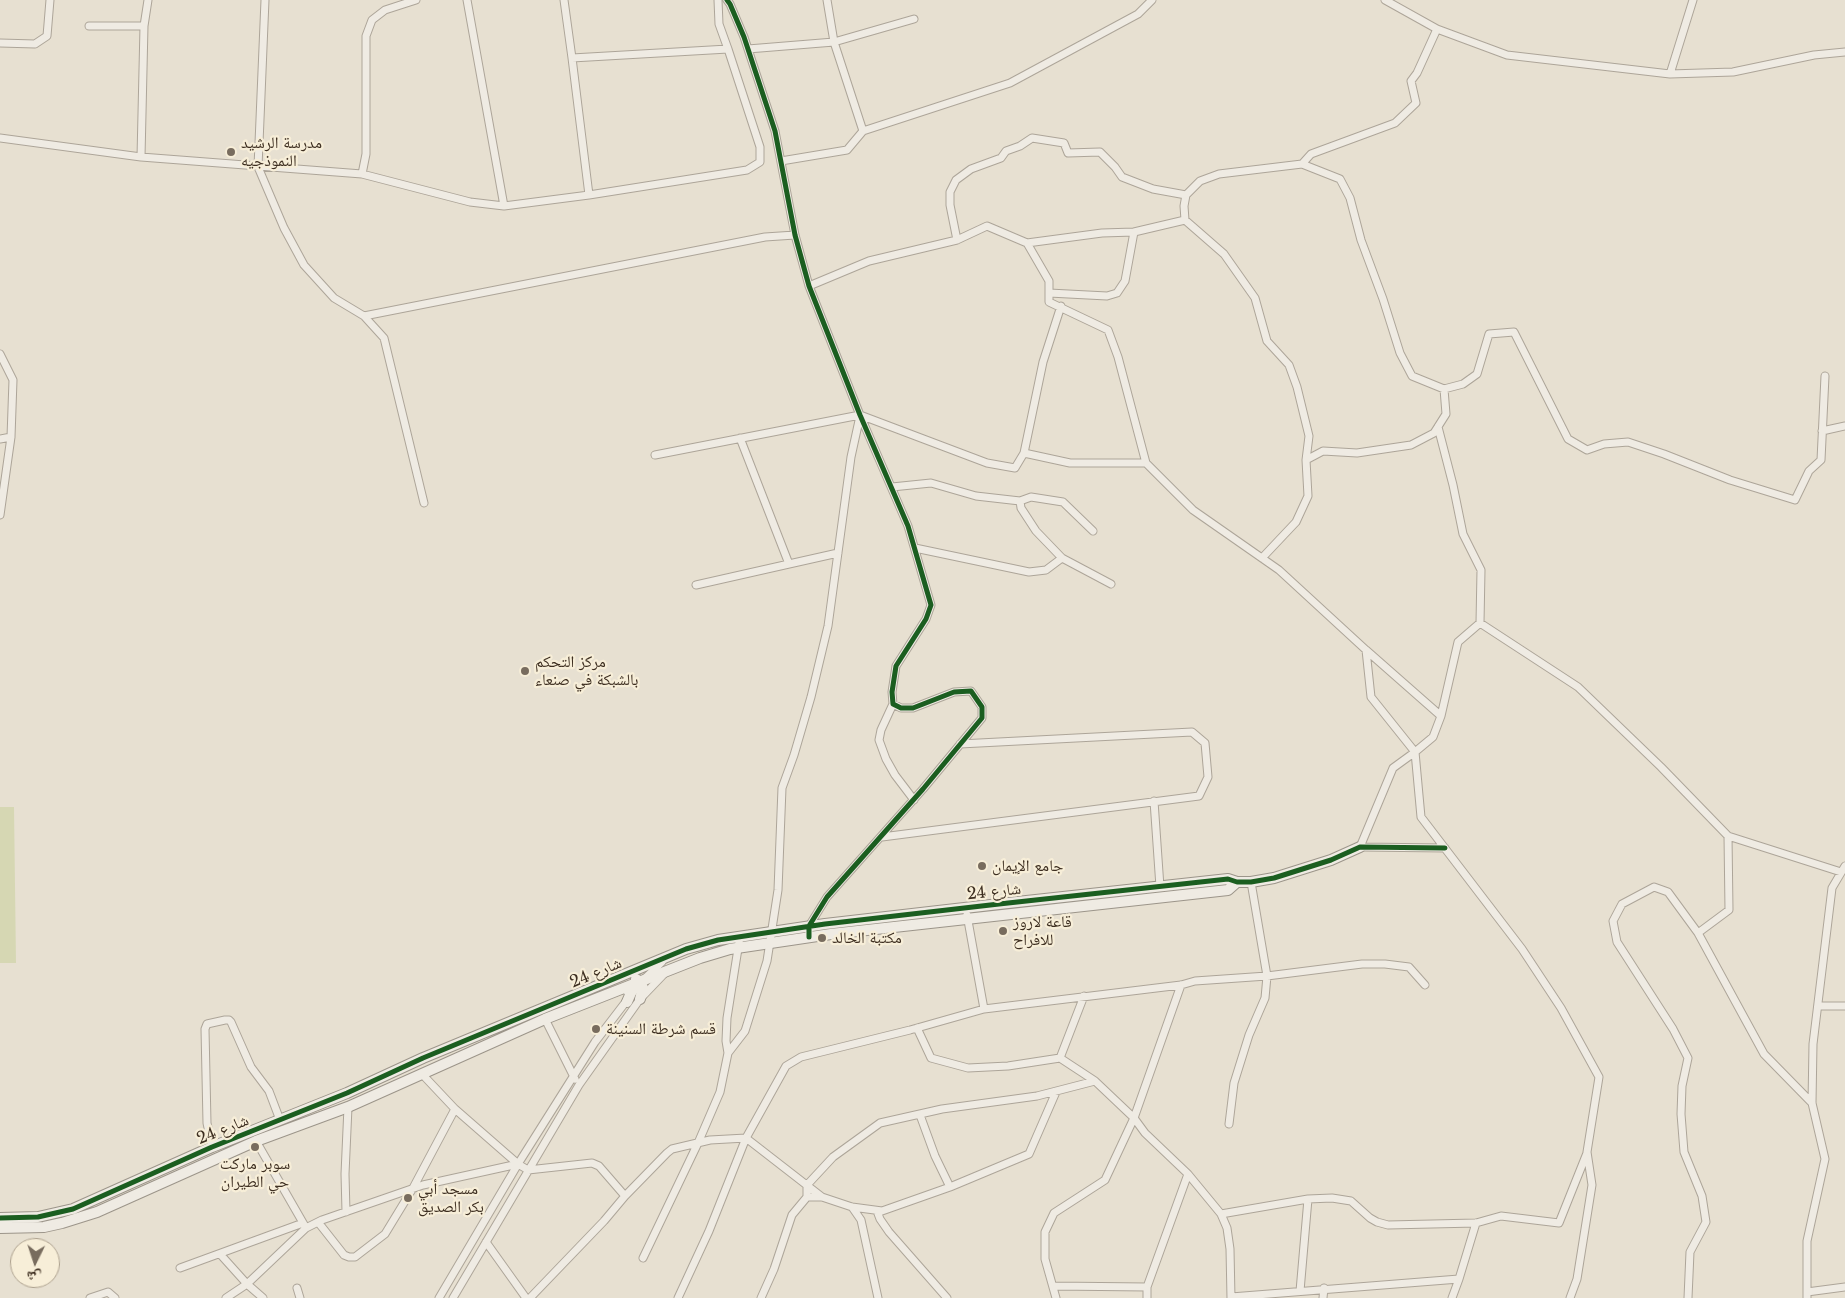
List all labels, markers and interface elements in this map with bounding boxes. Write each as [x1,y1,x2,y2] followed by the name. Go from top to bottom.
[241,133,322,171] place label: مدرسة الرشيد النموذجيه
[225,146,237,158] marker: مدرسة الرشيد النموذجيه
[535,652,639,690] place label: مركز التحكم بالشبكة في صنعاء
[519,665,531,677] marker: مركز التحكم بالشبكة في صنعاء
[992,856,1063,876] place label: جامع الإيمان
[976,860,988,872] marker: جامع الإيمان
[966,880,1022,904] street label: شارع 24
[1013,912,1072,950] place label: قاعة لاروز للافراح
[997,925,1009,937] marker: قاعة لاروز للافراح
[832,928,902,948] place label: مكتبة الخالد
[816,932,828,944] marker: مكتبة الخالد
[567,954,625,992] street label: شارع 24
[606,1019,716,1039] place label: قسم شرطة السنينة
[590,1023,602,1035] marker: قسم شرطة السنينة
[194,1111,252,1149] street label: شارع 24
[249,1141,261,1153] marker: سوبر ماركت حي الطيران
[220,1154,290,1192] place label: سوبر ماركت حي الطيران
[418,1179,484,1217] place label: مسجد أبي بكر الصديق
[402,1192,414,1204] marker: مسجد أبي بكر الصديق
[10,1238,60,1288] north arrow
[26,1267,42,1286] text: ش

